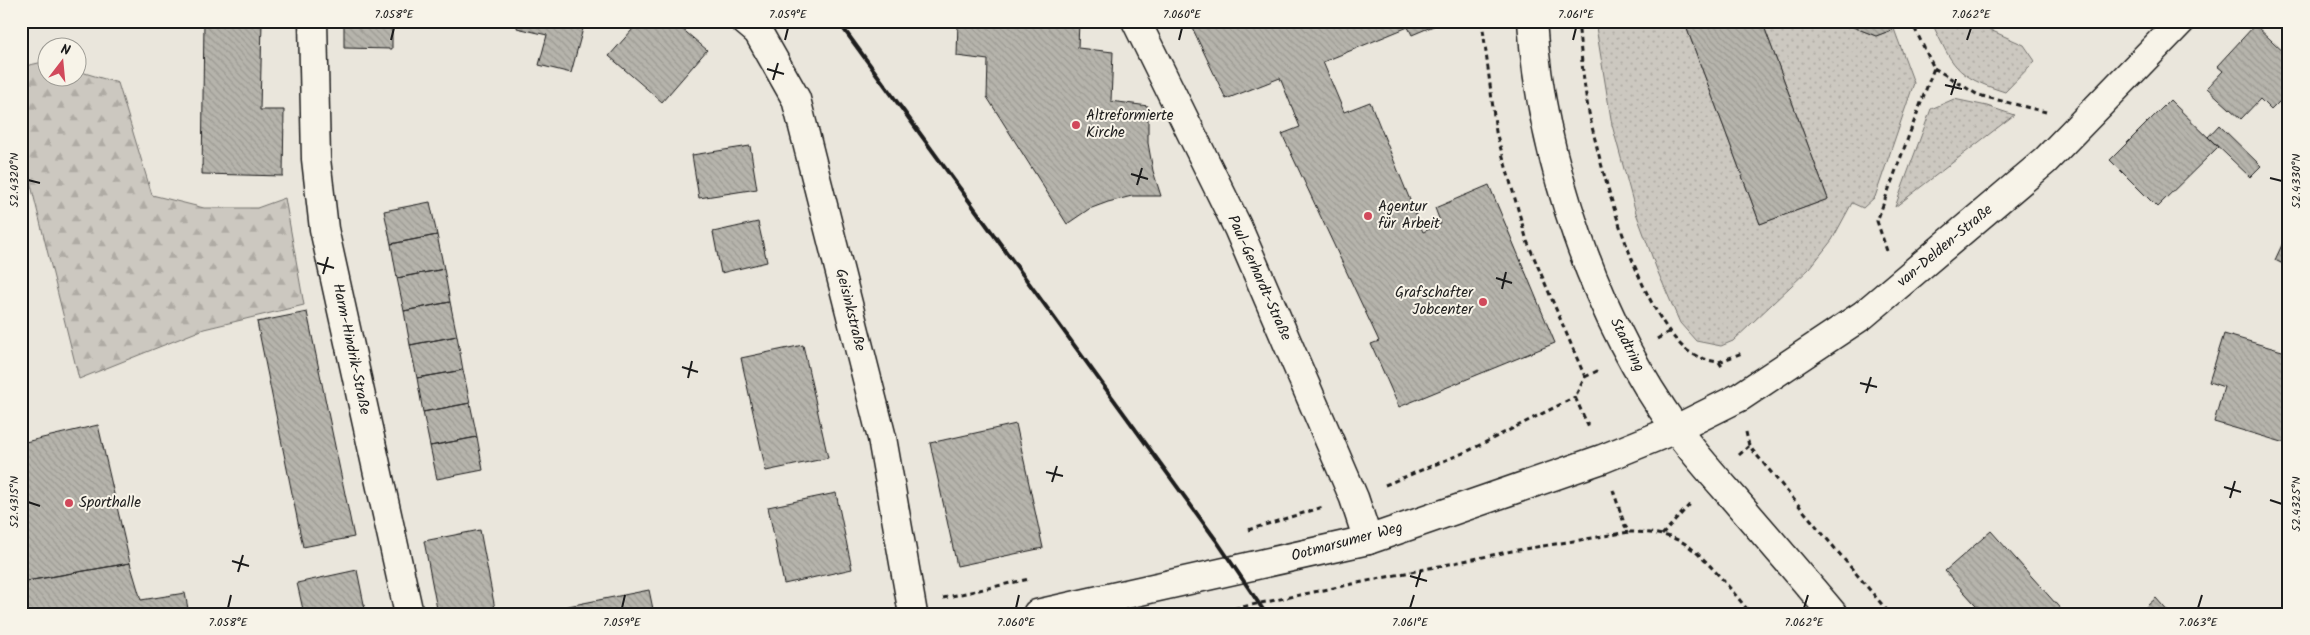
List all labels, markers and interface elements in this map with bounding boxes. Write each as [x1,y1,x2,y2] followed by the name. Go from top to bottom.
[374,5,415,24] text: 7.058°E
[769,5,808,24] text: 7.059°E
[1163,5,1202,24] text: 7.060°E
[1558,5,1595,24] text: 7.061°E
[1951,5,1992,24] text: 7.062°E
[38,38,88,88] north arrow
[58,39,73,62] text: N
[1086,104,1174,145] place label: Altreformierte Kirche
[1070,119,1082,131] marker: Altreformierte Kirche
[5,153,24,207] text: 52.4320°N
[2287,154,2306,208] text: 52.4330°N
[1378,195,1440,236] place label: Agentur für Arbeit
[1892,198,1998,293] street label: van-Delden-Straße
[1362,210,1374,222] marker: Agentur für Arbeit
[1221,211,1298,345] street label: Paul-Gerhardt-Straße
[828,266,872,354] street label: Geisinkstraße
[325,281,377,417] street label: Harm-Hindrik-Straße
[1395,281,1474,322] place label: Grafschafter Jobcenter
[1477,296,1489,308] marker: Grafschafter Jobcenter
[1603,314,1651,376] street label: Stadtring
[5,476,24,528] text: 52.4315°N
[2287,476,2306,532] text: 52.4325°N
[79,491,141,515] place label: Sporthalle
[63,497,75,509] marker: Sporthalle
[1289,516,1405,568] street label: Ootmarsumer Weg
[208,613,249,632] text: 7.058°E
[603,613,642,632] text: 7.059°E
[997,613,1036,632] text: 7.060°E
[1392,613,1429,632] text: 7.061°E
[1784,613,1825,632] text: 7.062°E
[2179,613,2218,632] text: 7.063°E

